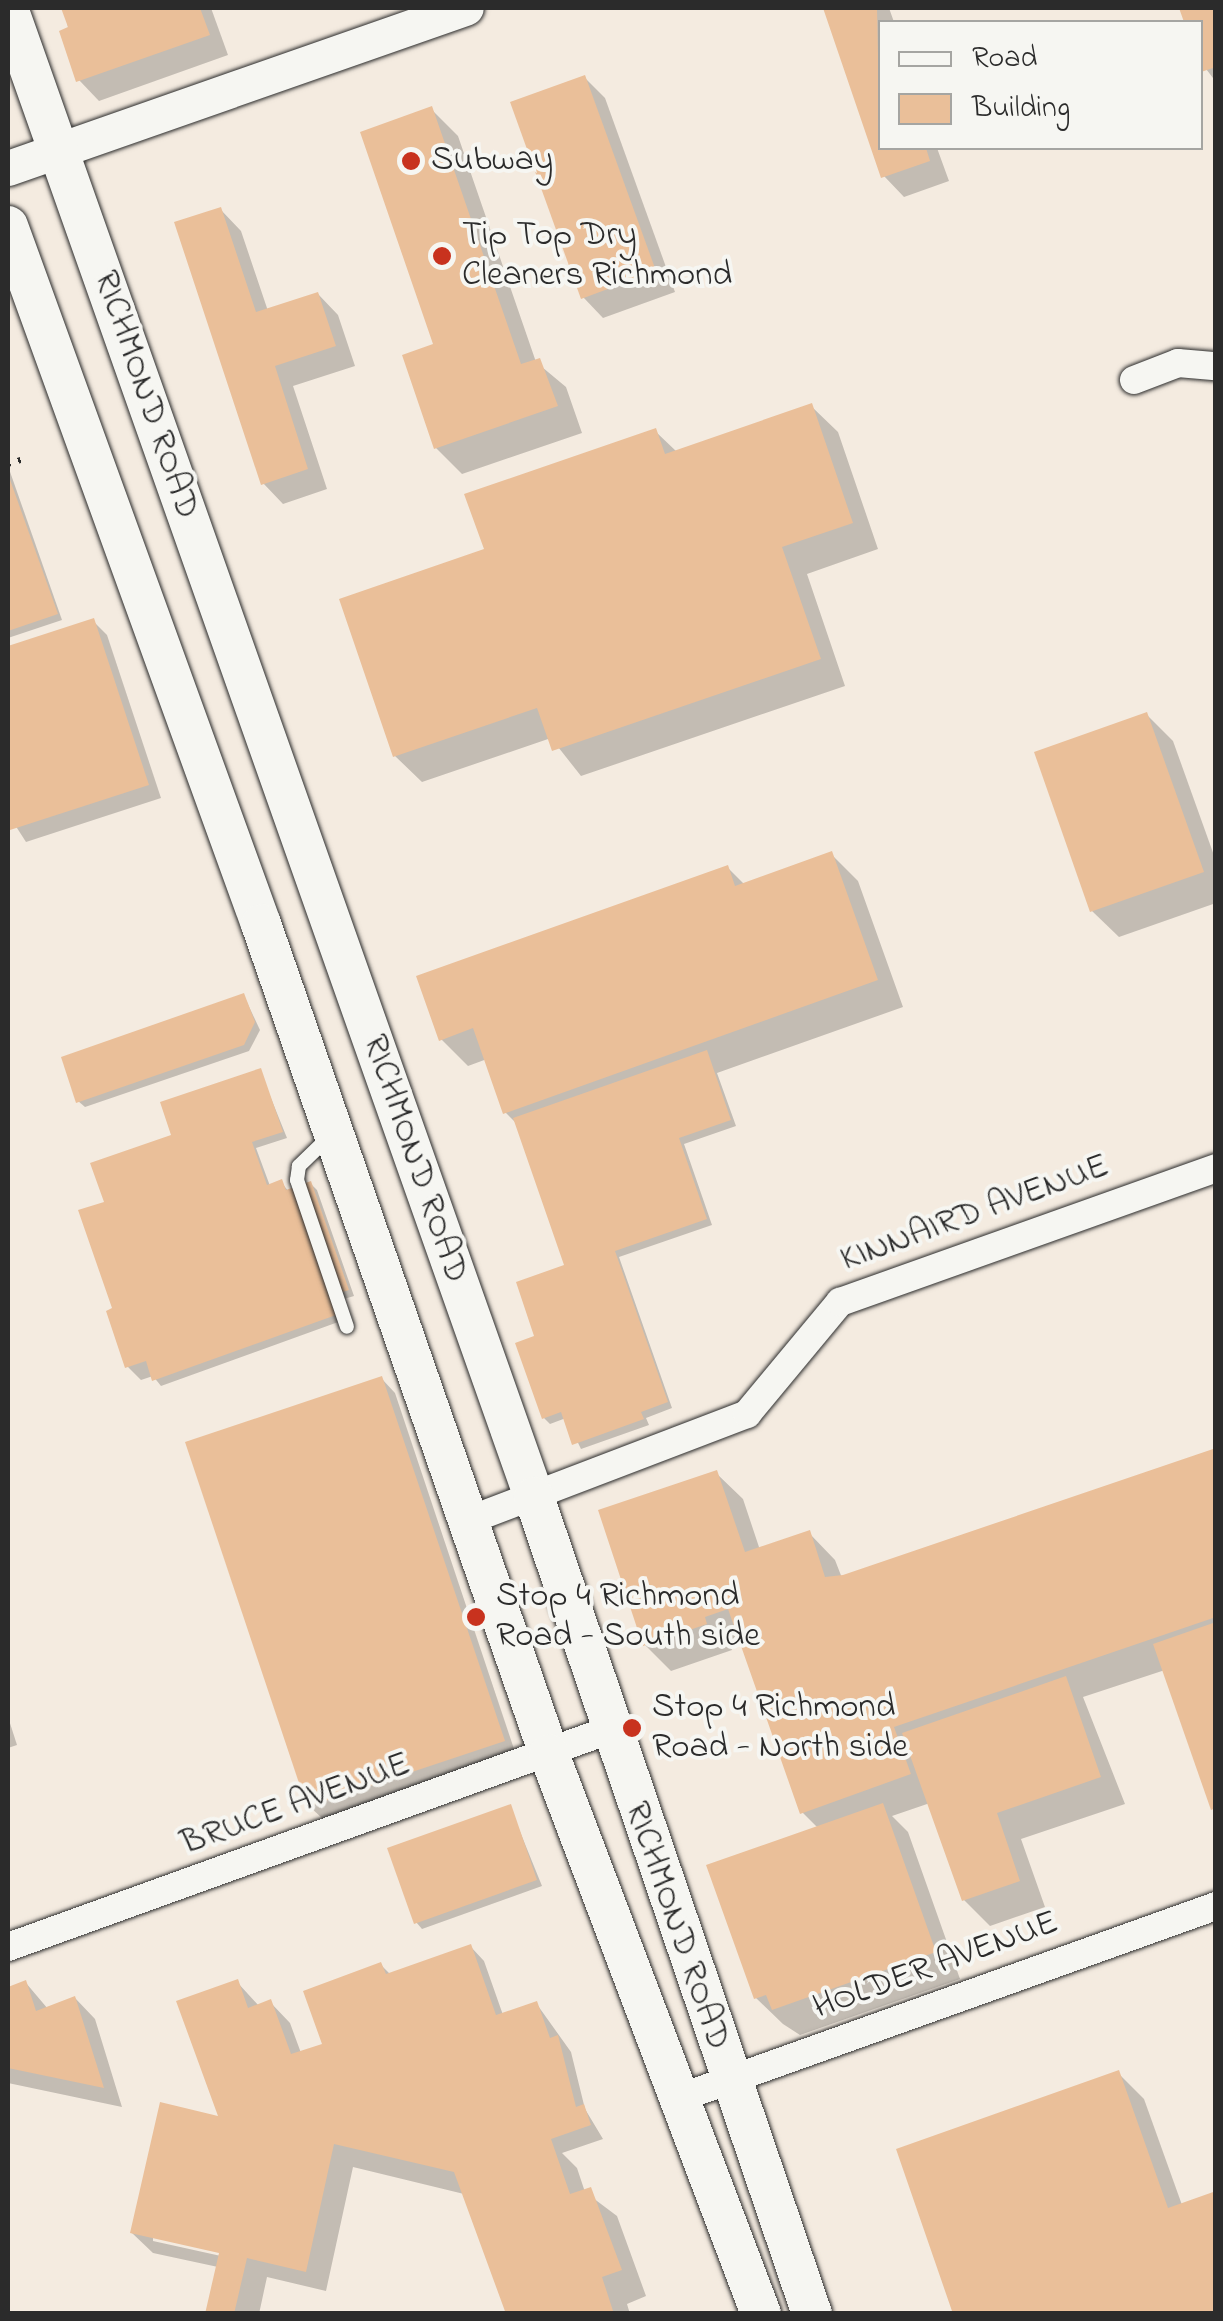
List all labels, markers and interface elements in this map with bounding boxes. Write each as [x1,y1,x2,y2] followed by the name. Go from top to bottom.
[878,20,1203,150] legend
[972,37,1037,81] text: Road
[972,87,1070,131] text: Building
[431,140,553,182] place label: Subway
[400,150,422,172] marker: Subway
[462,215,732,297] place label: Tip Top Dry Cleaners Richmond
[431,245,453,267] marker: Tip Top Dry Cleaners Richmond
[83,266,207,524] street label: RICHMOND ROAD
[352,1030,476,1288] street label: RICHMOND ROAD
[835,1146,1115,1282] street label: KINNAIRD AVENUE
[496,1576,760,1658] place label: Stop 4 Richmond Road - South side
[465,1606,487,1628] marker: Stop 4 Richmond Road - South side
[652,1687,908,1769] place label: Stop 4 Richmond Road - North side
[621,1717,643,1739] marker: Stop 4 Richmond Road - North side
[176,1744,416,1866] street label: BRUCE AVENUE
[614,1797,738,2055] street label: RICHMOND ROAD
[808,1902,1064,2030] street label: HOLDER AVENUE

